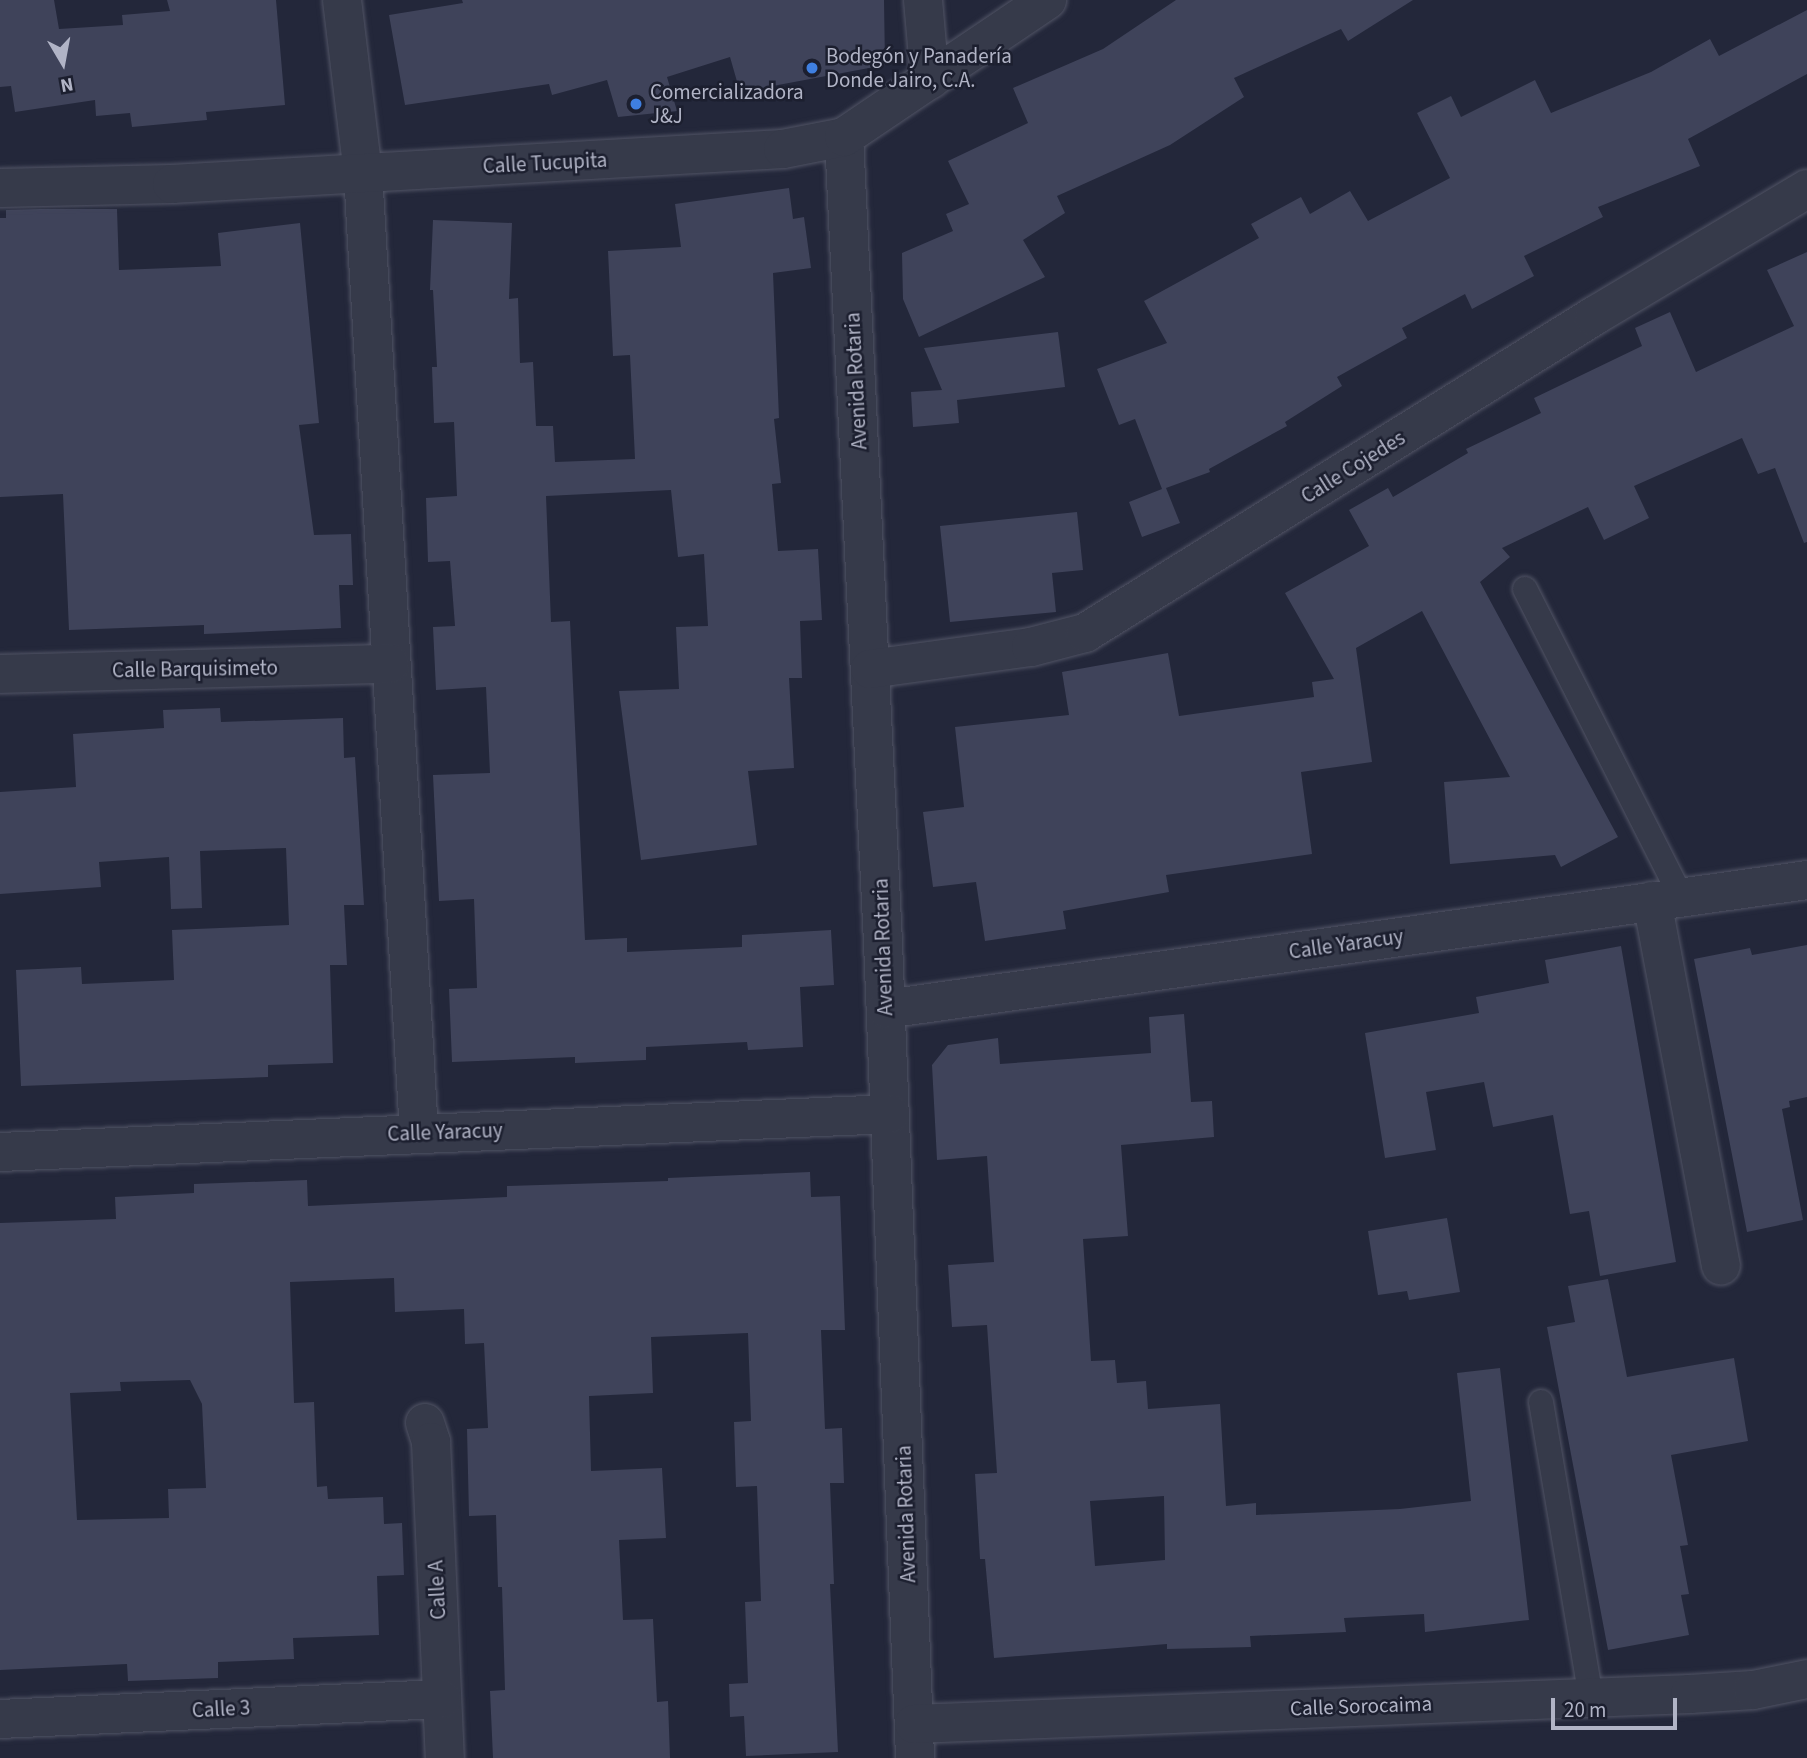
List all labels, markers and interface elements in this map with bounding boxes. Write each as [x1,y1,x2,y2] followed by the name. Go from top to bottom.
[28,28,98,98] north arrow
[826,43,1012,93] place label: Bodegón y Panadería Donde Jairo, C.A.
[804,60,820,76] marker: Bodegón y Panadería Donde Jairo, C.A.
[58,70,75,99] text: N
[650,79,804,129] place label: Comercializadora J&J
[628,96,644,112] marker: Comercializadora J&J
[482,147,608,179] street label: Calle Tucupita
[840,312,872,450] street label: Avenida Rotaria
[1296,425,1410,509] street label: Calle Cojedes
[112,655,278,683] street label: Calle Barquisimeto
[868,878,898,1016] street label: Avenida Rotaria
[1287,924,1405,964] street label: Calle Yaracuy
[387,1117,503,1147] street label: Calle Yaracuy
[891,1445,921,1583] street label: Avenida Rotaria
[423,1560,451,1620] street label: Calle A
[1555,1684,1681,1728] scale bar
[1290,1691,1432,1721] street label: Calle Sorocaima
[191,1695,251,1723] street label: Calle 3
[1564,1695,1606,1725] text: 20 m

